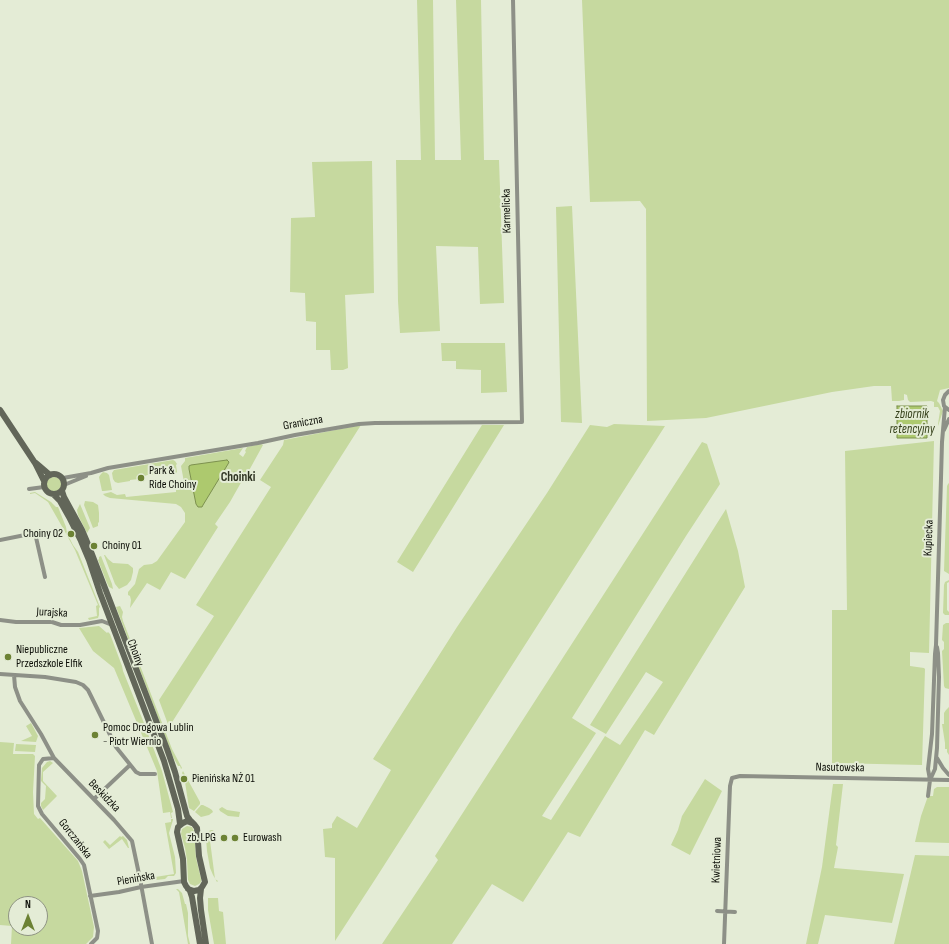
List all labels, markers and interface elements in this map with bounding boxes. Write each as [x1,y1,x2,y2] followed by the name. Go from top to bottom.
[499,189,515,233] street label: Karmelicka
[889,407,935,438] water label: zbiornik retencyjny
[282,412,324,434] street label: Graniczna
[149,464,196,492] place label: Park & Ride Choiny
[221,470,255,486] district label: Choinki
[136,473,146,483] marker: Park & Ride Choiny
[921,520,937,556] street label: Kupiecka
[23,527,63,541] place label: Choiny 02
[66,529,76,539] marker: Choiny 02
[102,539,141,553] place label: Choiny 01
[89,541,99,551] marker: Choiny 01
[36,605,68,621] street label: Jurajska
[123,637,147,669] street label: Choiny
[16,643,82,671] place label: Niepubliczne Przedszkole Elfik
[3,652,13,662] marker: Niepubliczne Przedszkole Elfik
[103,721,194,749] place label: Pomoc Drogowa Lublin - Piotr Wiernio
[90,730,100,740] marker: Pomoc Drogowa Lublin - Piotr Wiernio
[815,760,865,776] street label: Nasutowska
[192,772,255,786] place label: Pienińska NŻ 01
[179,774,189,784] marker: Pienińska NŻ 01
[85,777,123,815] street label: Beskidzka
[55,816,95,862] street label: Gorczańska
[187,831,216,845] place label: zb. LPG
[243,831,282,845] place label: Eurowash
[219,833,229,843] marker: zb. LPG
[230,833,240,843] marker: Eurowash
[709,837,725,883] street label: Kwietniowa
[116,869,156,889] street label: Pienińska
[8,896,48,936] north arrow
[25,898,31,911] text: N

